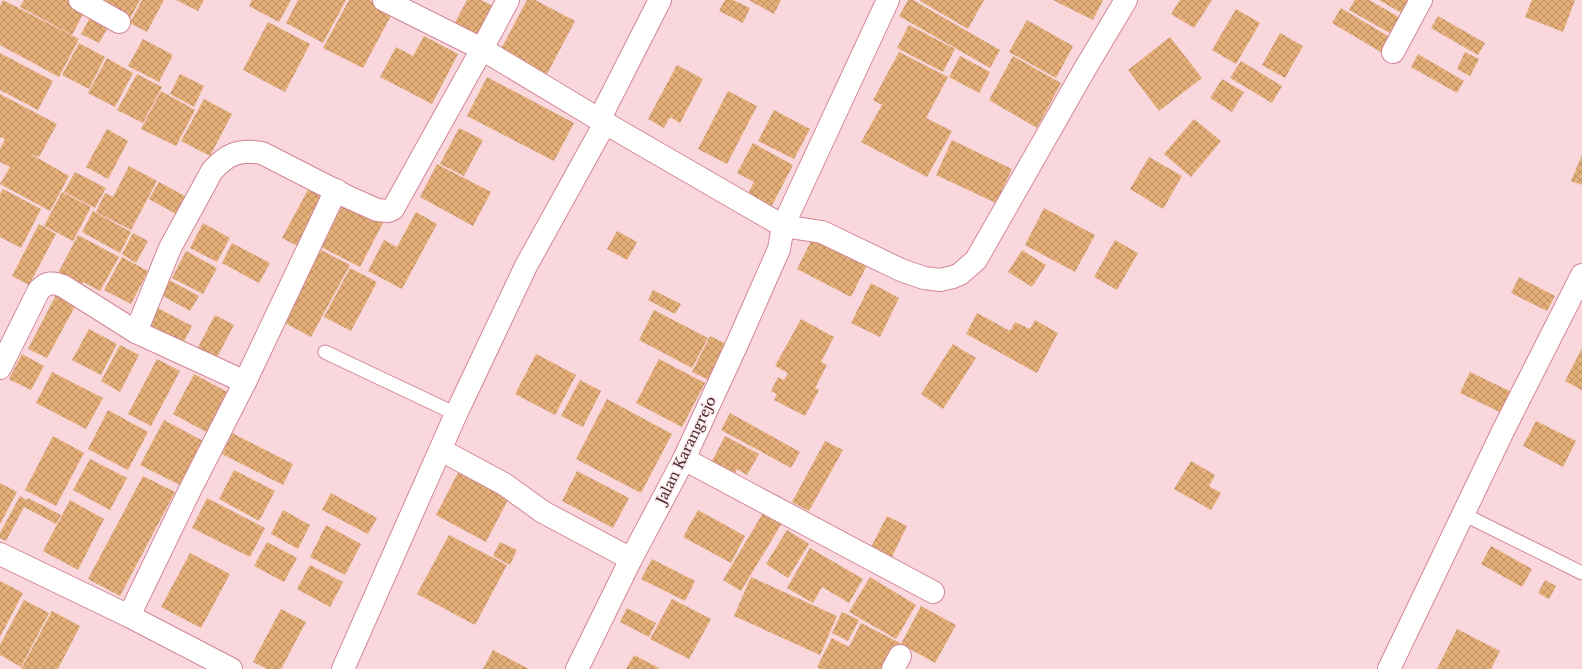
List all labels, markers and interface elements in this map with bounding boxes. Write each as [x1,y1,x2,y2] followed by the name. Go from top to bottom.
[651,393,720,509] street label: Jalan Karangrejo

